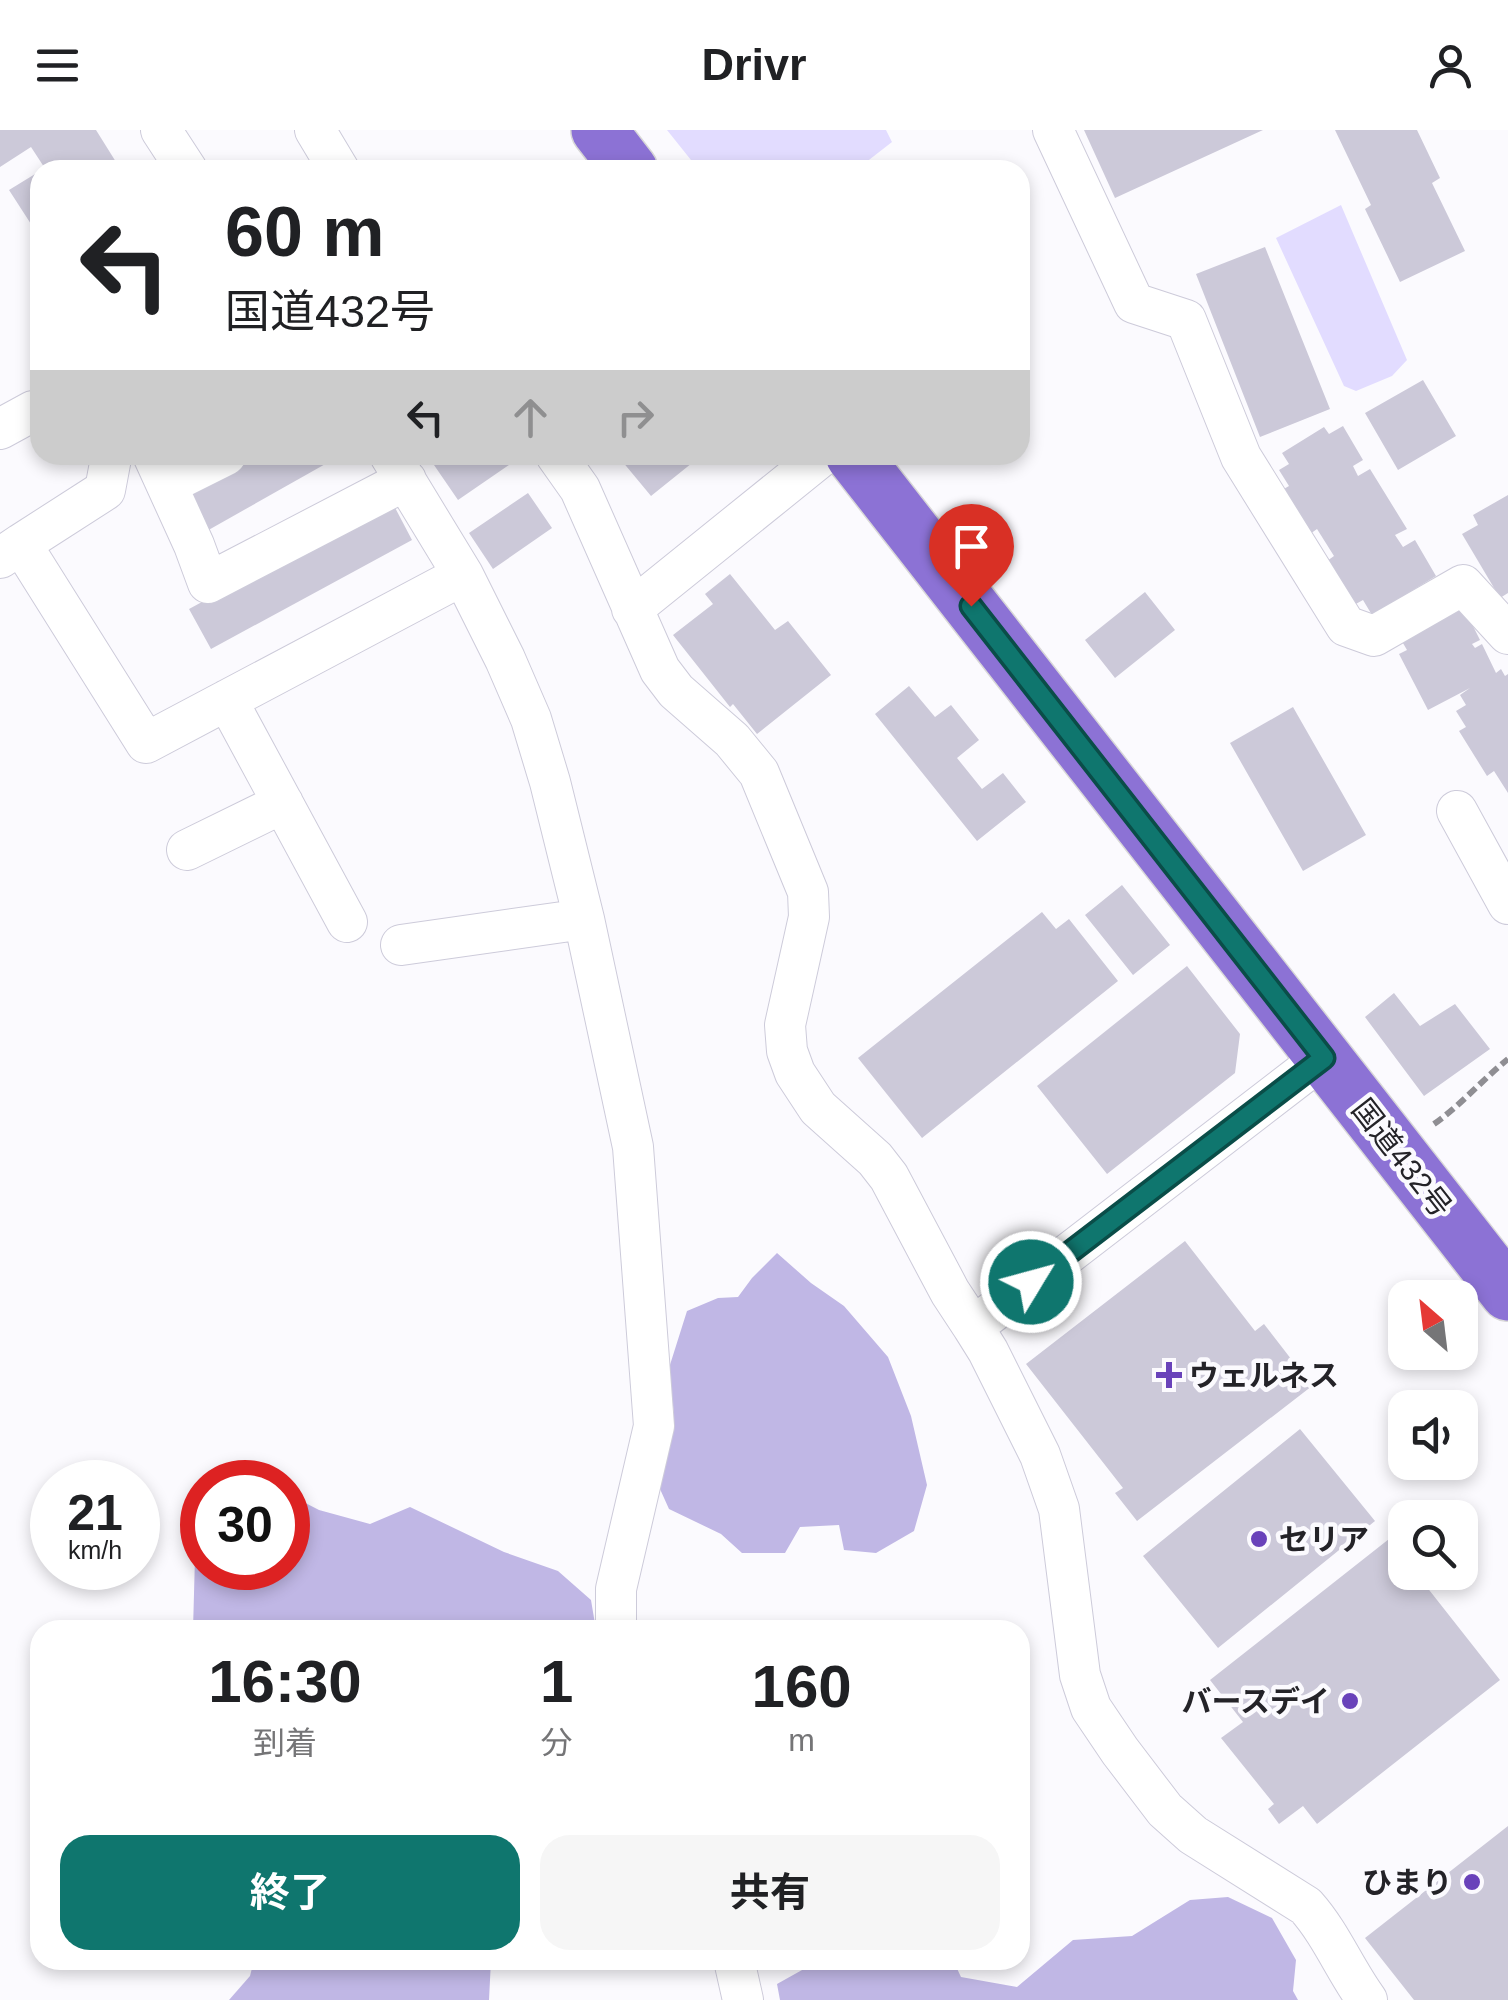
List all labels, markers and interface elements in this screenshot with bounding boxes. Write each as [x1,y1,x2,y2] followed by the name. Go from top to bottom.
[30,38,85,93] icon: menu
[1423,38,1478,93] icon: person
[701,39,807,90] text: Drivr
[225,193,385,271] text: 60 m
[60,200,190,330] icon: left
[225,286,435,337] text: 国道432号
[398,390,453,445] icon: left
[503,390,558,445] icon: ahead
[608,390,663,445] icon: right
[929,504,1014,607] pin
[944,519,999,574] icon: arrive
[1346,1093,1458,1223] street label: 国道432号
[979,1230,1083,1334] position arrow
[1388,1280,1478,1370] north arrow
[1388,1280,1478,1590] map controls
[1189,1359,1339,1392] place label: ウェルネス
[1158,1364,1180,1386] marker: ウェルネス
[1388,1390,1478,1480] button: sound
[180,1460,310,1590] speed limit sign: 30
[67,1485,123,1541] text: 21
[1388,1500,1478,1590] button: search
[1279,1523,1369,1556] place label: セリア
[1248,1528,1270,1550] marker: セリア
[68,1536,122,1564] text: km/h
[208,1648,362,1715] text: 16:30
[540,1648,573,1715] text: 1
[752,1653,852,1720] text: 160
[1182,1685,1330,1718] place label: バースデイ
[1339,1690,1361,1712] marker: バースデイ
[788,1722,815,1758] text: m
[253,1725,317,1761] text: 到着
[541,1725,573,1761] text: 分
[60,1835,520,1950] button: 終了
[540,1835,1000,1950] button: 共有
[1362,1866,1452,1899] place label: ひまり
[1461,1871,1483,1893] marker: ひまり

